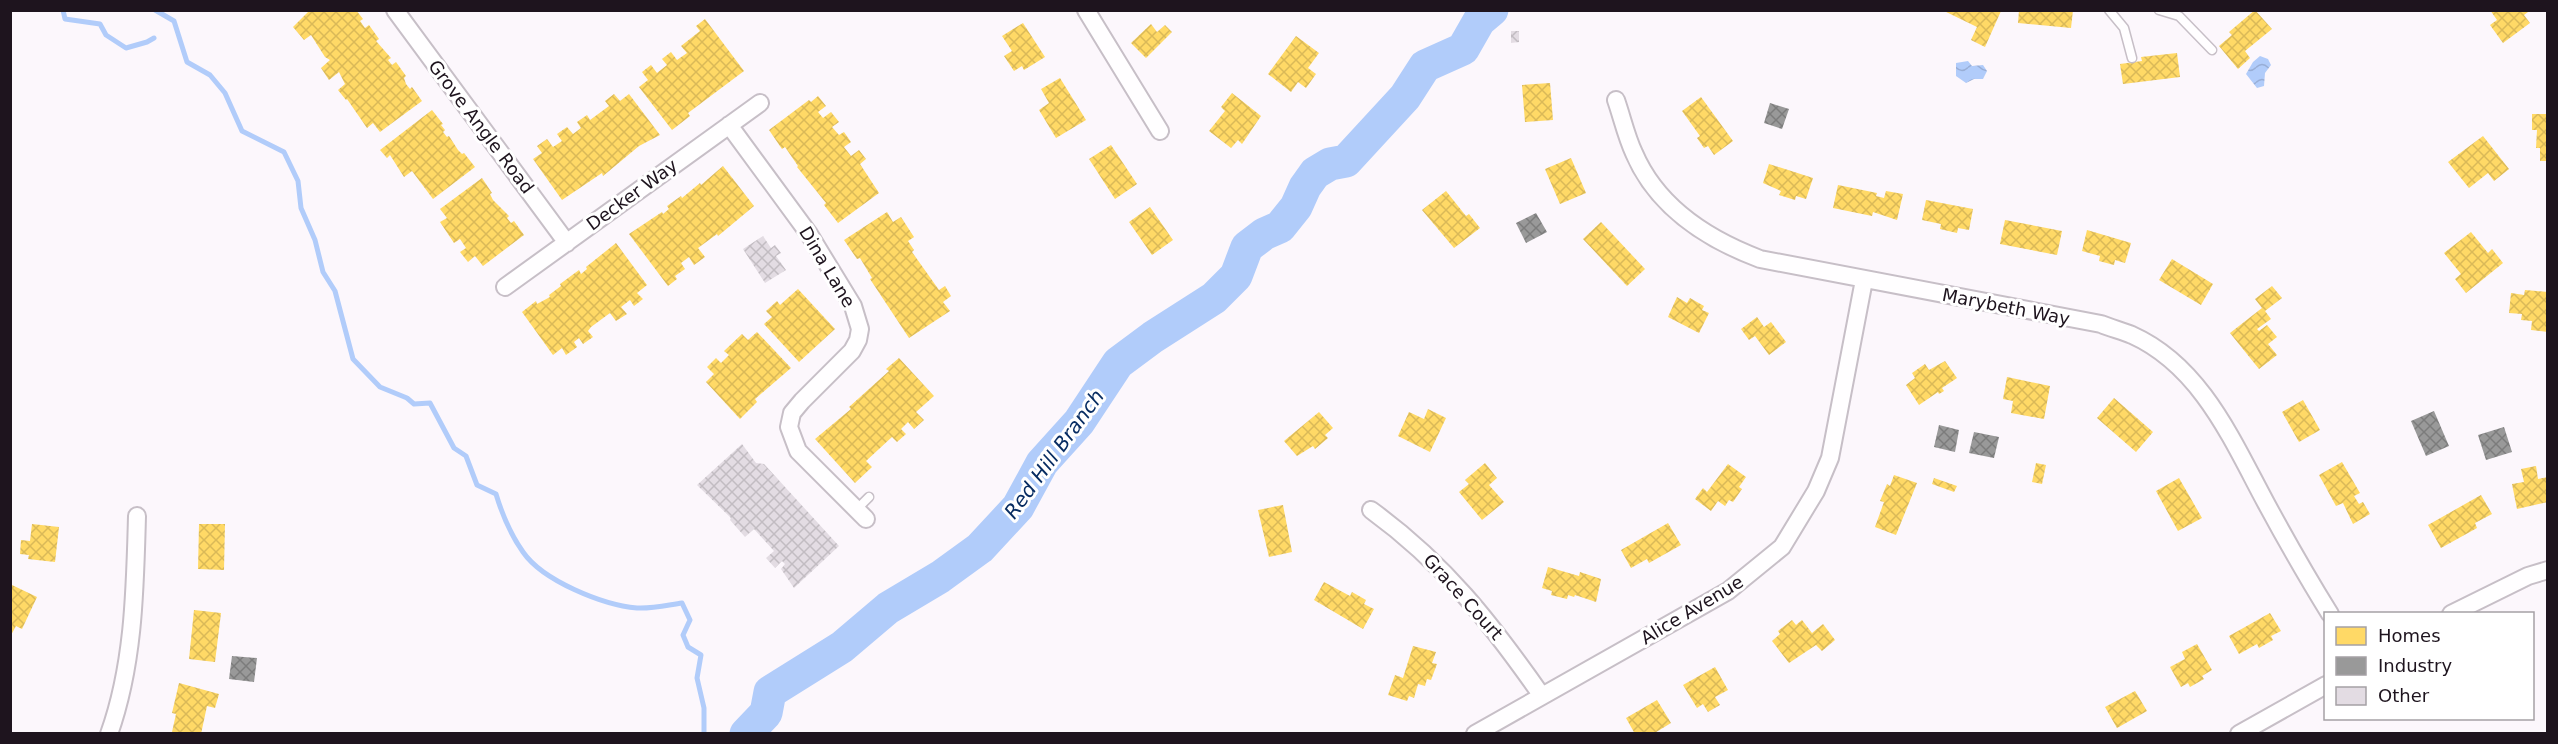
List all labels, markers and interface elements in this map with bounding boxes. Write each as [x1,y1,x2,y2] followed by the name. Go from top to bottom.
[424,56,538,198] street label: Grove Angle Road
[582,154,681,235] street label: Decker Way
[795,223,860,311] street label: Dina Lane
[1940,284,2072,329] street label: Marybeth Way
[999,385,1109,523] water label: Red Hill Branch
[1419,549,1507,644] street label: Grace Court
[1637,571,1747,648] street label: Alice Avenue
[2324,612,2534,720] legend
[2378,625,2441,646] text: Homes
[2378,655,2452,676] text: Industry
[2378,685,2430,706] text: Other

